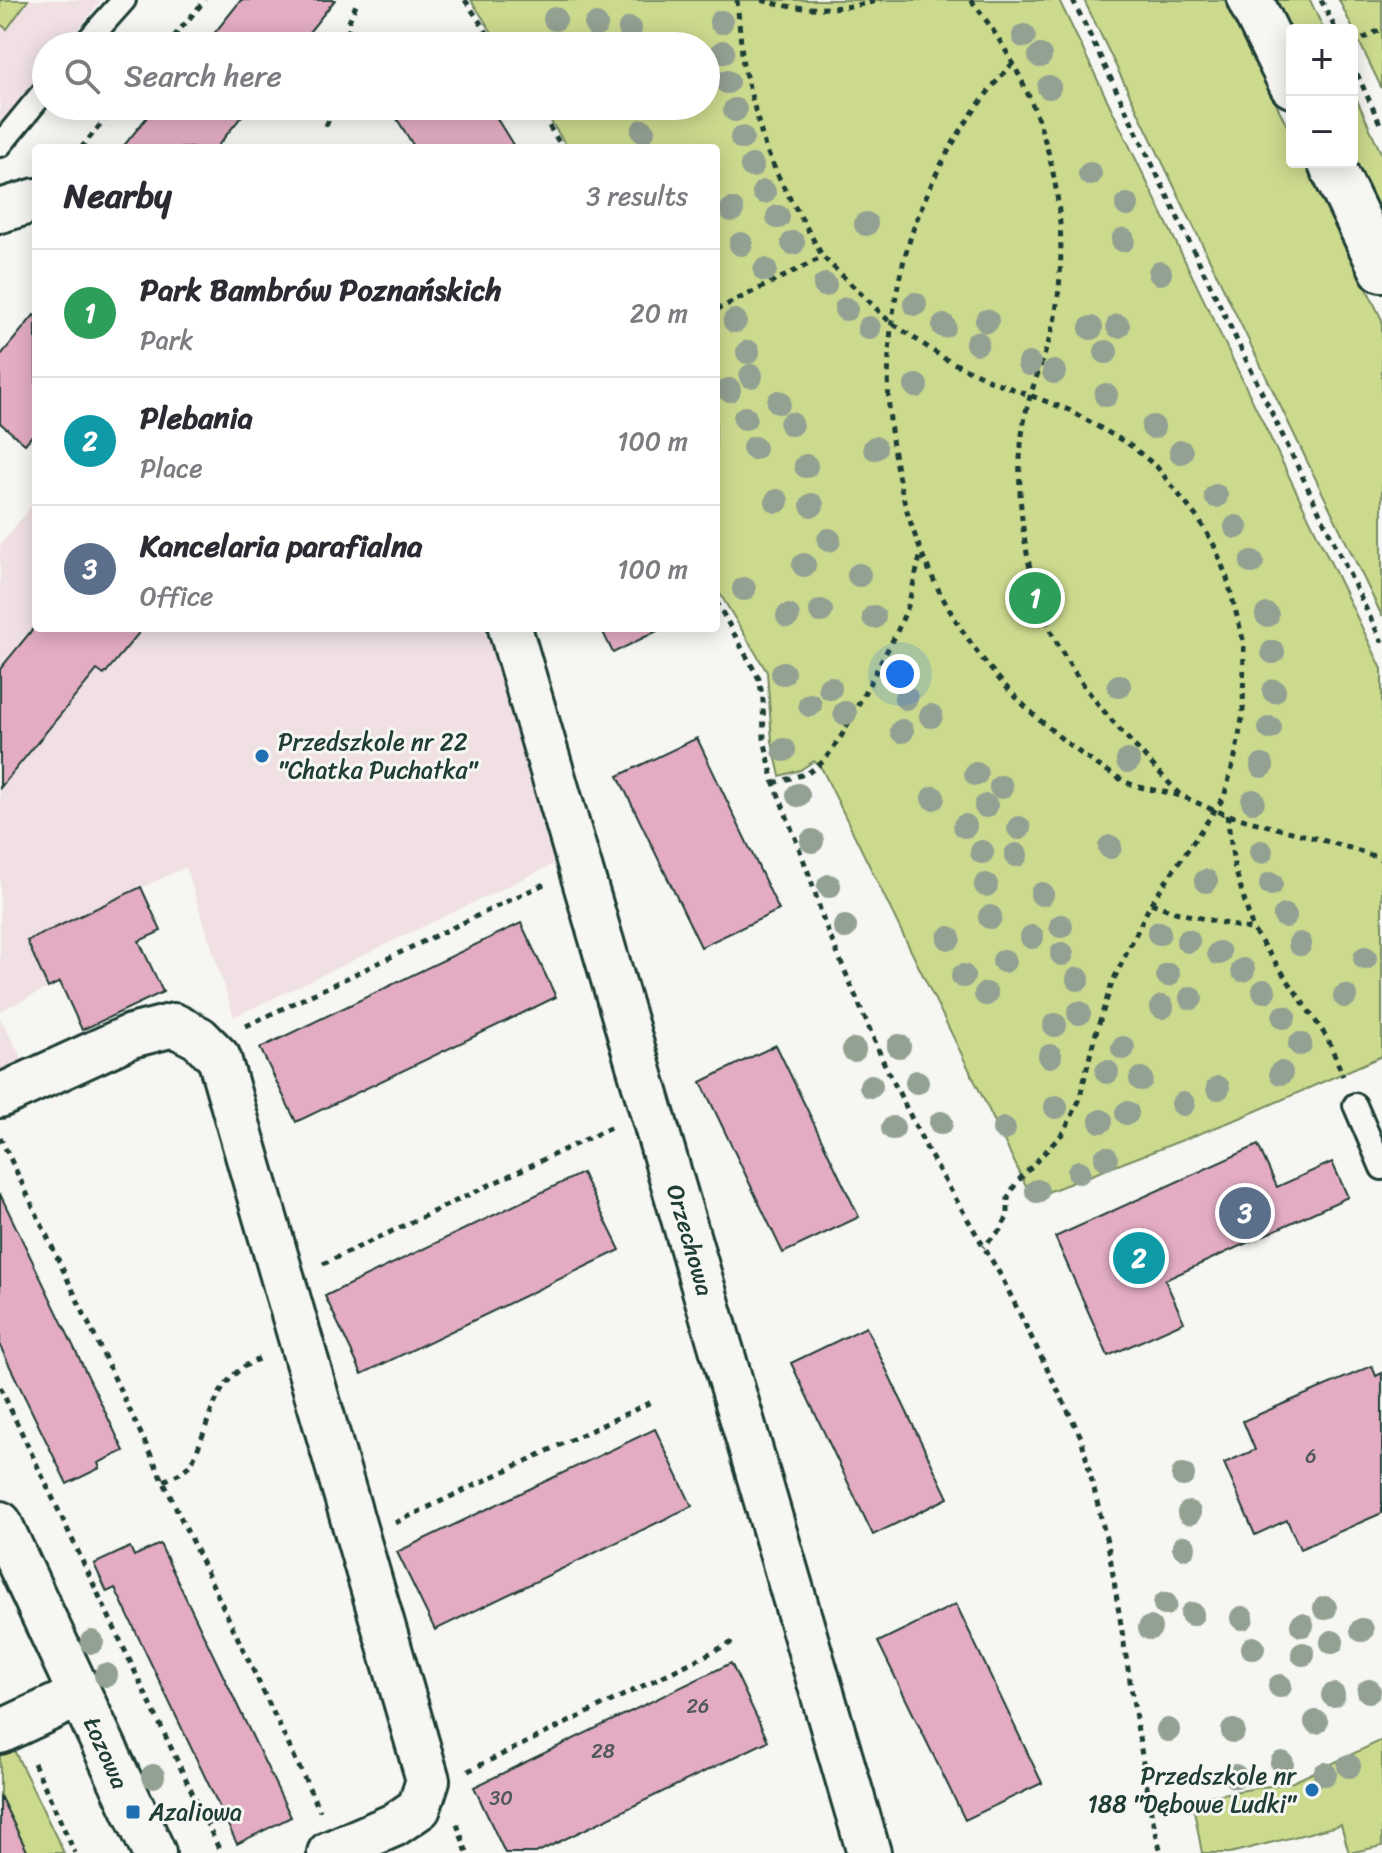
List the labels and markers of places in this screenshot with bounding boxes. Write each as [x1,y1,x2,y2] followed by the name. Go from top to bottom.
[1009,568,1061,628] pin: 1
[278,721,480,791] place label: Przedszkole nr 22 "Chatka Puchatka"
[253,747,271,765] marker: Przedszkole nr 22 "Chatka Puchatka"
[1219,1183,1271,1243] pin: 3
[1113,1228,1165,1288] pin: 2
[1088,1755,1298,1825] place label: Przedszkole nr 188 "Dębowe Ludki"
[1303,1781,1321,1799] marker: Przedszkole nr 188 "Dębowe Ludki"
[148,1791,242,1833] place label: Azaliowa
[124,1803,142,1821] marker: Azaliowa

